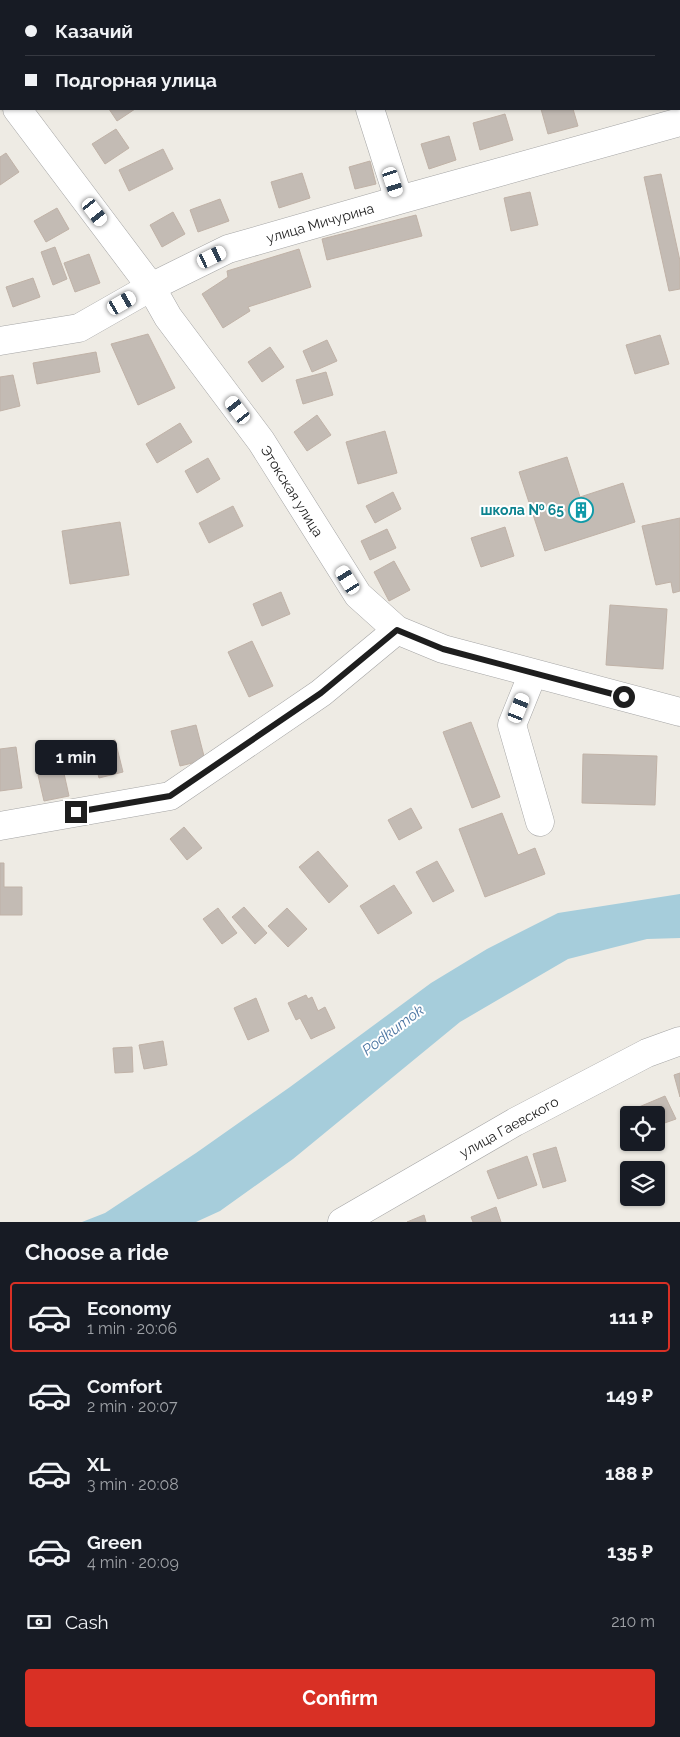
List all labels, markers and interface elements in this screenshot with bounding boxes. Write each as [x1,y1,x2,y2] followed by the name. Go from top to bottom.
[55,20,133,42] text: Казачий
[55,69,217,91] text: Подгорная улица
[381,165,404,199] car
[79,196,110,228] car
[264,200,376,246] street label: улица Мичурина
[195,244,228,270] car
[105,289,138,317] car
[222,394,253,426] car
[258,442,326,540] street label: Этокская улица
[568,497,594,523] building icon: школа № 65
[480,502,564,518] place label: школа № 65
[333,563,362,597] car
[613,686,635,708] route start
[506,691,531,725] car
[35,740,117,774] callout: 1 min
[56,748,96,767] text: 1 min
[65,801,87,823] route end
[358,1001,428,1059] water label: Podkumok
[457,1093,561,1161] street label: улица Гаевского
[620,1106,665,1206] map controls
[620,1106,665,1151] button: locate
[620,1161,665,1206] button: layers
[25,1239,169,1265] text: Choose a ride
[27,1295,72,1340] icon: car
[87,1297,171,1319] text: Economy
[609,1306,653,1328] text: 111 ₽
[87,1319,177,1338] text: 1 min · 20:06
[27,1373,72,1418] icon: car
[87,1375,162,1397] text: Comfort
[606,1384,653,1406] text: 149 ₽
[87,1397,178,1416] text: 2 min · 20:07
[27,1451,72,1496] icon: car
[87,1453,110,1475] text: XL
[605,1462,653,1484] text: 188 ₽
[87,1475,179,1494] text: 3 min · 20:08
[27,1529,72,1574] icon: car
[87,1531,142,1553] text: Green
[607,1540,653,1562] text: 135 ₽
[87,1553,179,1572] text: 4 min · 20:09
[25,1608,53,1636] icon: cash
[65,1611,109,1633] text: Cash
[611,1612,655,1631] text: 210 m
[25,1669,655,1727] button: Confirm

